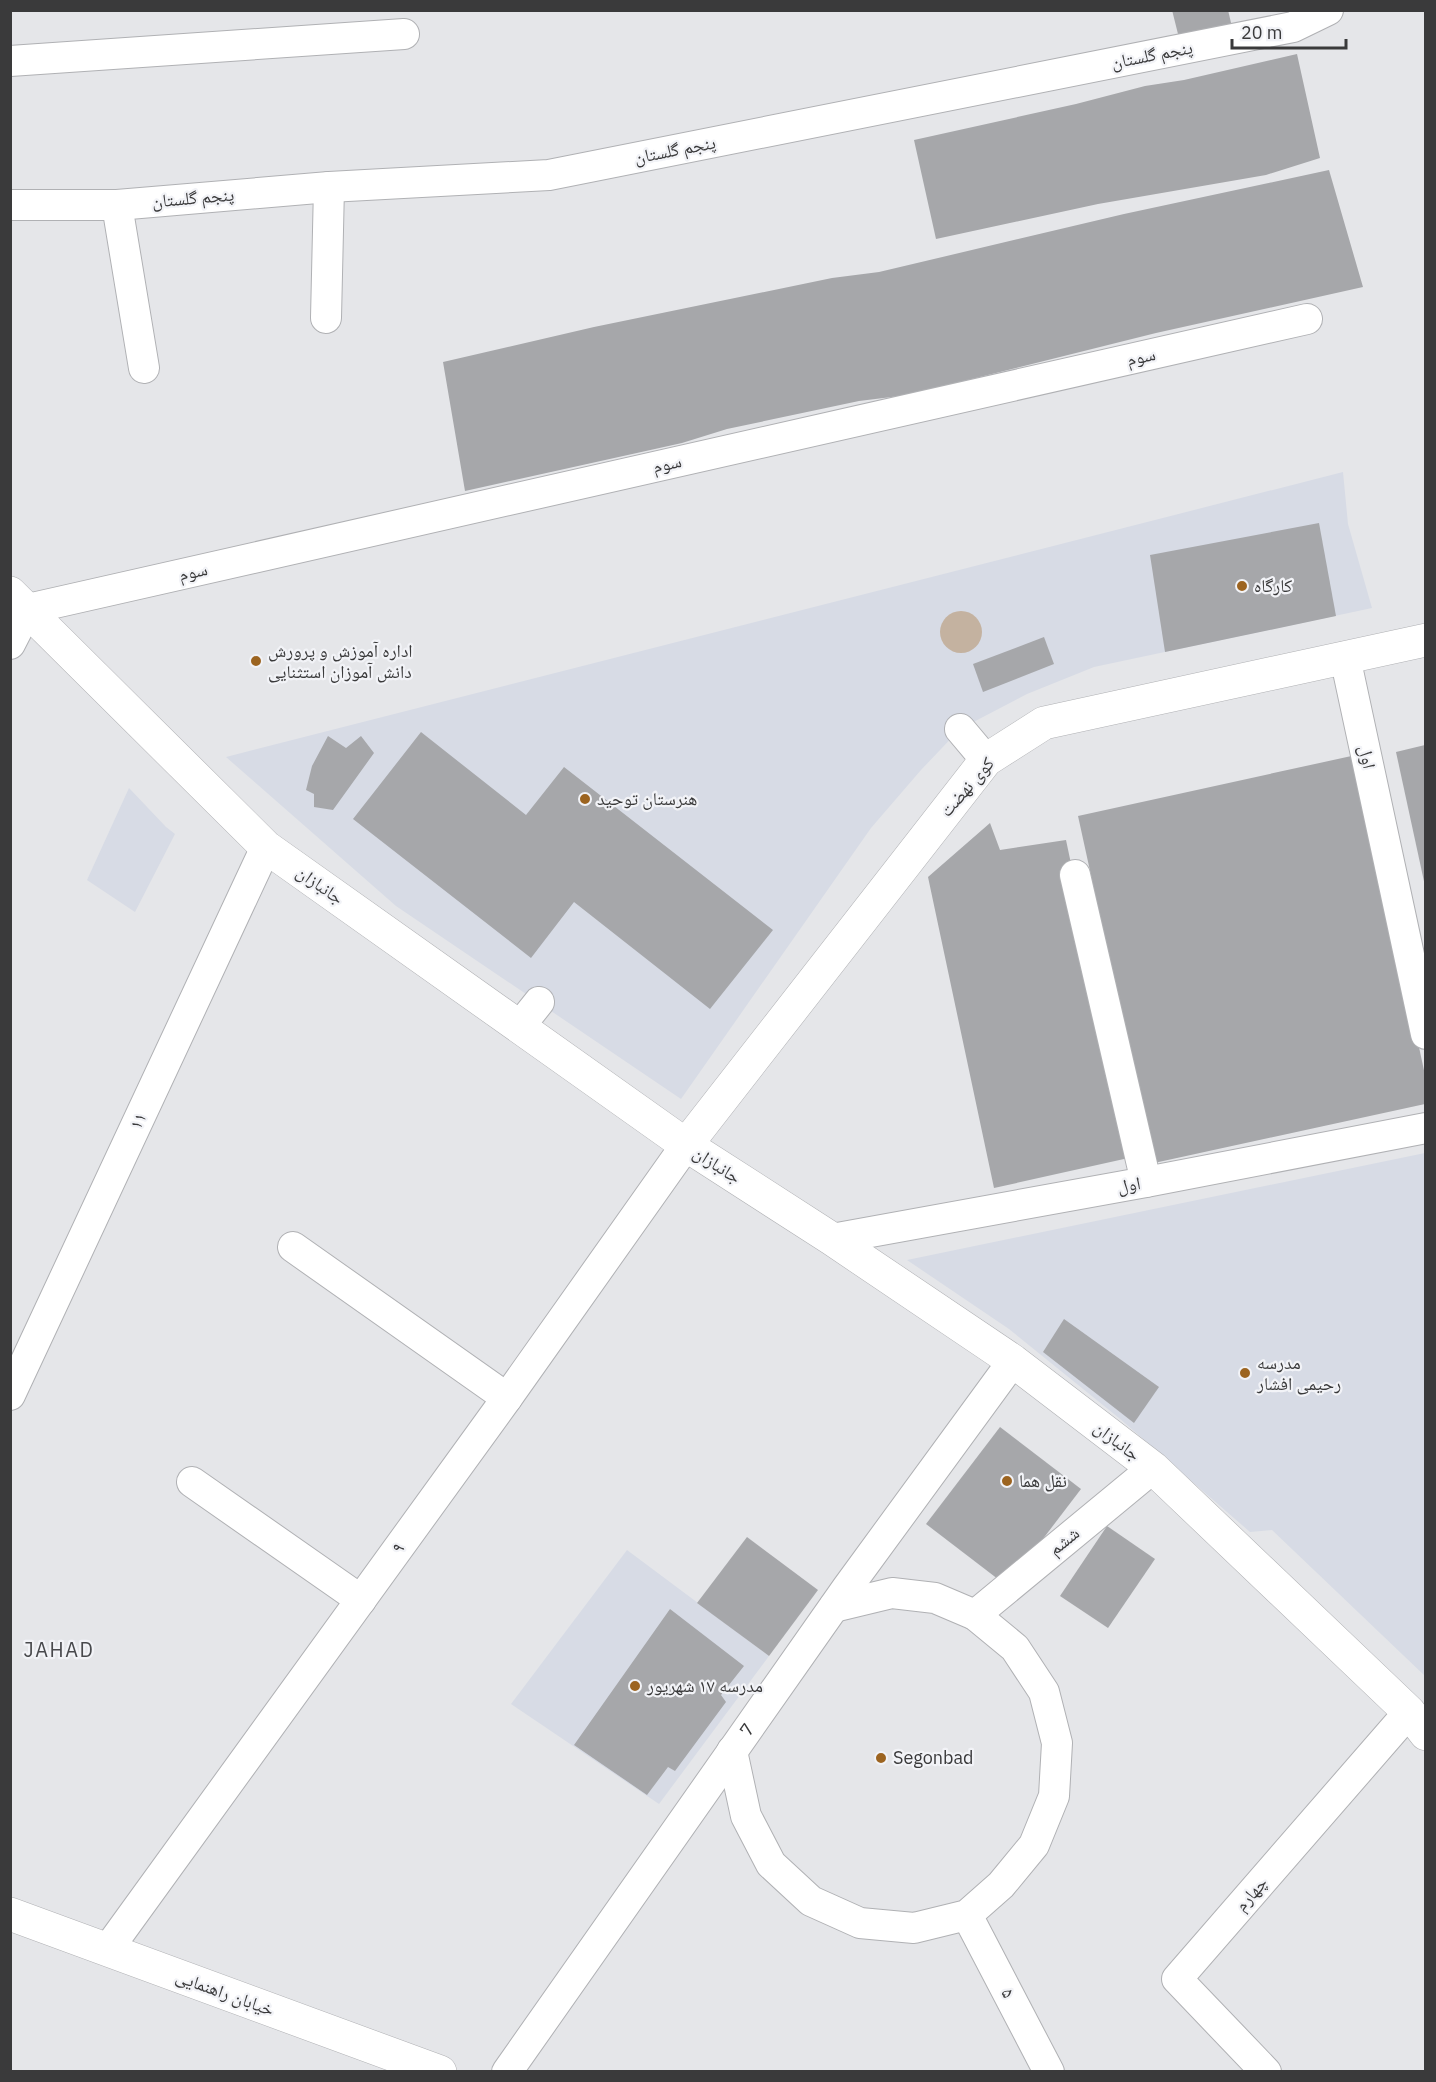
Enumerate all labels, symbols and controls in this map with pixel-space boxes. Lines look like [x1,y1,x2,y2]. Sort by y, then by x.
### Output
scale bar [1232,12,1346,50]
text: 20 m [1241,21,1283,44]
street label: پنجم گلستان [1109,35,1195,75]
street label: پنجم گلستان [632,130,718,170]
street label: پنجم گلستان [151,182,235,214]
street label: سوم [1124,342,1158,372]
street label: سوم [650,449,684,479]
street label: سوم [176,557,210,587]
place label: کارگاه [1254,574,1293,597]
marker: کارگاه [1235,579,1249,593]
place label: اداره آموزش و پرورش دانش آموزان استثنایی [268,639,413,683]
marker: اداره آموزش و پرورش دانش آموزان استثنایی [249,654,263,668]
street label: اول [1354,743,1381,771]
street label: کوی نهضت [934,752,999,821]
place label: هنرستان توحید [597,787,697,810]
marker: هنرستان توحید [578,792,592,806]
street label: جانبازان [292,860,348,909]
street label: ۱۱ [124,1109,151,1133]
street label: جانبازان [689,1141,746,1189]
street label: اول [1115,1171,1142,1198]
place label: مدرسه رحیمی افشار [1256,1351,1341,1395]
marker: مدرسه رحیمی افشار [1238,1366,1252,1380]
street label: جانبازان [1089,1416,1145,1466]
place label: نقل هما [1019,1469,1067,1492]
marker: نقل هما [1000,1474,1014,1488]
street label: ششم [1044,1521,1084,1561]
street label: ۹ [386,1538,409,1558]
district label: JAHAD [24,1636,94,1663]
place label: مدرسه ۱۷ شهریور [646,1674,763,1697]
marker: مدرسه ۱۷ شهریور [628,1679,642,1693]
street label: 7 [734,1719,759,1741]
place label: Segonbad [893,1746,974,1769]
marker: Segonbad [874,1751,888,1765]
street label: چهارم [1229,1872,1273,1916]
street label: خیابان راهنمایی [173,1964,277,2021]
street label: ۵ [996,1984,1020,2002]

